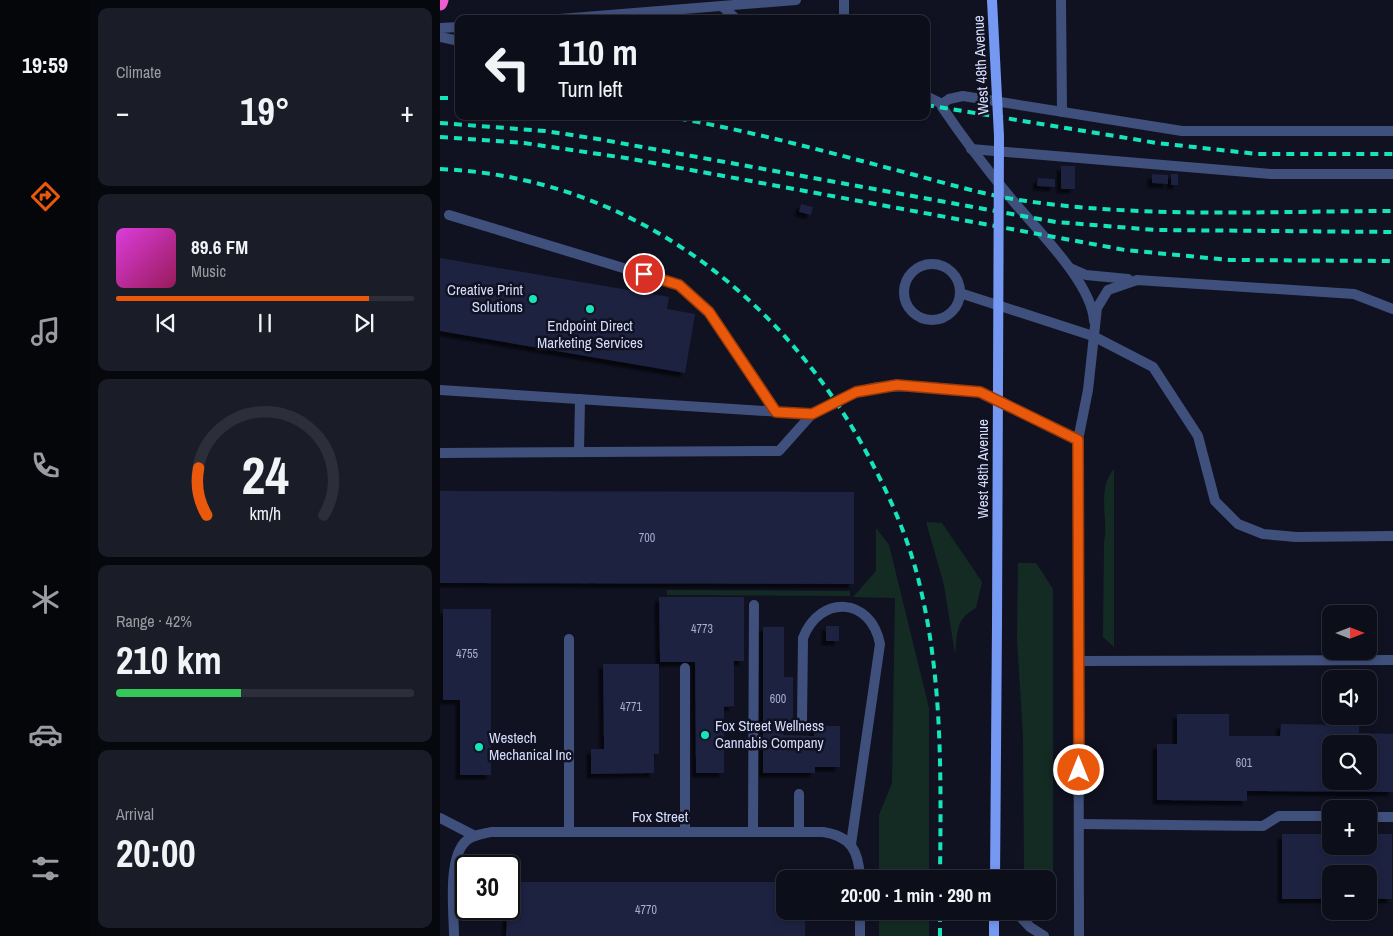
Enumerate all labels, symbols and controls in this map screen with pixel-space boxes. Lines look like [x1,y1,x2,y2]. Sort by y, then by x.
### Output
street label: West 48th Avenue [967,15,994,115]
text: 110 m [558,29,638,76]
icon: left [475,35,540,100]
text: 19:59 [22,50,68,80]
text: Climate [116,61,161,83]
text: Turn left [558,74,623,104]
text: 19° [240,86,290,137]
text: − [116,93,129,131]
text: + [401,93,414,131]
icon: directions [28,179,63,214]
text: 89.6 FM [191,234,248,260]
pin [623,253,665,295]
text: Music [191,260,226,282]
icon: arrive [630,260,658,288]
place label: Creative Print Solutions [447,279,524,317]
marker: Creative Print Solutions [527,293,539,305]
marker: Endpoint Direct Marketing Services [584,303,596,315]
icon: previous [152,309,180,337]
icon: pause [251,309,279,337]
icon: next [350,309,378,337]
icon: music [28,314,63,349]
place label: Endpoint Direct Marketing Services [537,315,643,353]
street label: West 48th Avenue [972,419,993,519]
text: 24 [241,440,289,510]
icon: phone [28,448,63,483]
text: km/h [249,502,281,526]
house number: 700 [639,530,655,546]
icon: climate [28,582,63,617]
north arrow [1322,605,1378,660]
map controls [1322,605,1377,920]
text: Range · 42% [116,610,192,632]
house number: 4773 [691,621,713,637]
text: 210 km [116,635,222,686]
house number: 4755 [456,646,478,662]
button: sound [1322,670,1377,725]
house number: 600 [770,691,786,707]
house number: 4771 [620,699,642,715]
place label: Fox Street Wellness Cannabis Company [715,715,825,753]
icon: car [28,717,63,752]
place label: Westech Mechanical Inc [489,727,572,765]
marker: Fox Street Wellness Cannabis Company [699,729,711,741]
button: search [1322,735,1377,790]
marker: Westech Mechanical Inc [473,741,485,753]
position arrow [1052,743,1104,795]
house number: 601 [1236,755,1253,771]
button: + [1322,800,1377,855]
text: Arrival [116,803,154,825]
street label: Fox Street [632,806,689,827]
text: 20:00 [116,828,196,879]
icon: filters [28,851,63,886]
speed limit sign: 30 [455,855,520,920]
button: − [1322,865,1377,920]
text: 20:00 · 1 min · 290 m [841,882,991,908]
house number: 4770 [635,902,657,918]

